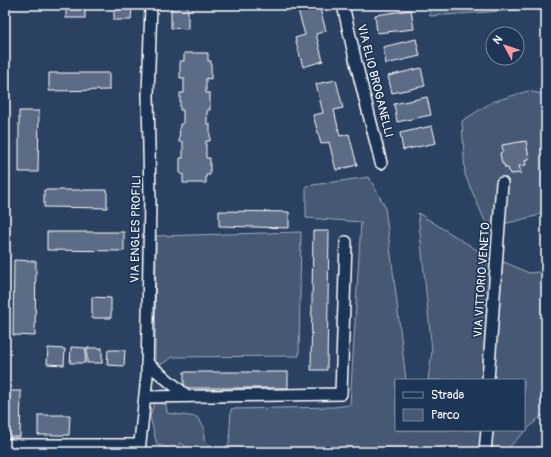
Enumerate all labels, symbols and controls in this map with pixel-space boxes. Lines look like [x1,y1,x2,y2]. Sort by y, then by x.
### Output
street label: VIA ELIO BROGANELLI [354,23,396,139]
north arrow [485,26,525,66]
text: N [490,32,505,47]
street label: VIA ENGLES PROFILI [128,175,144,283]
street label: VIA VITTORIO VENETO [470,222,494,338]
legend [395,379,525,431]
text: Strada [431,388,465,403]
text: Parco [431,408,460,423]

